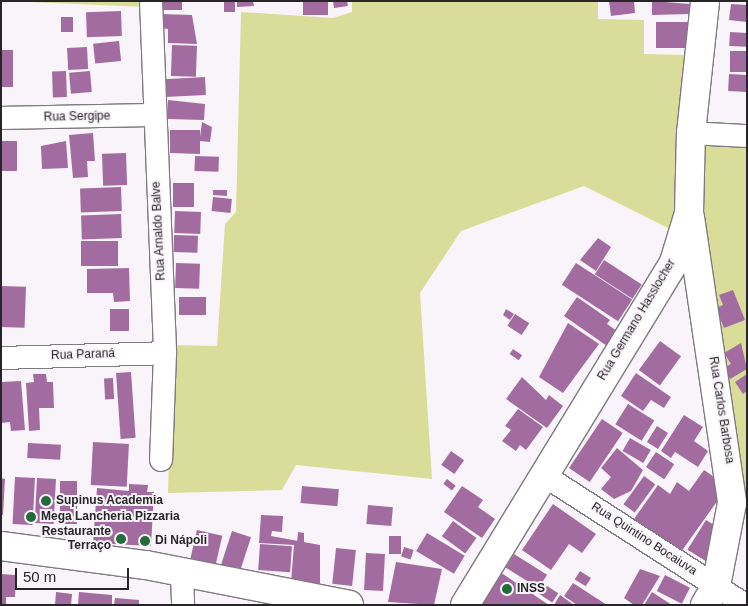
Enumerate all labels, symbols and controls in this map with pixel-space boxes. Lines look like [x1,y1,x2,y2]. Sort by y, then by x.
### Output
street label: Rua Sergipe [44,109,110,125]
street label: Rua Arnaldo Balve [149,181,169,281]
street label: Rua Germano Hasslocher [595,257,679,383]
street label: Rua Paraná [51,347,115,363]
street label: Rua Carlos Barbosa [705,356,737,464]
place label: Supinus Academia [56,494,163,508]
marker: Supinus Academia [40,495,52,507]
street label: Rua Quintino Bocaiuva [589,500,699,578]
place label: Mega Lancheria Pizzaria [41,510,180,524]
marker: Mega Lancheria Pizzaria [25,511,37,523]
place label: Restaurante Terraço [42,525,111,553]
marker: Restaurante Terraço [115,533,127,545]
place label: Di Nápoli [155,534,207,548]
marker: Di Nápoli [139,535,151,547]
scale bar [18,558,131,590]
text: 50 m [23,568,56,585]
place label: INSS [517,582,545,596]
marker: INSS [501,583,513,595]

